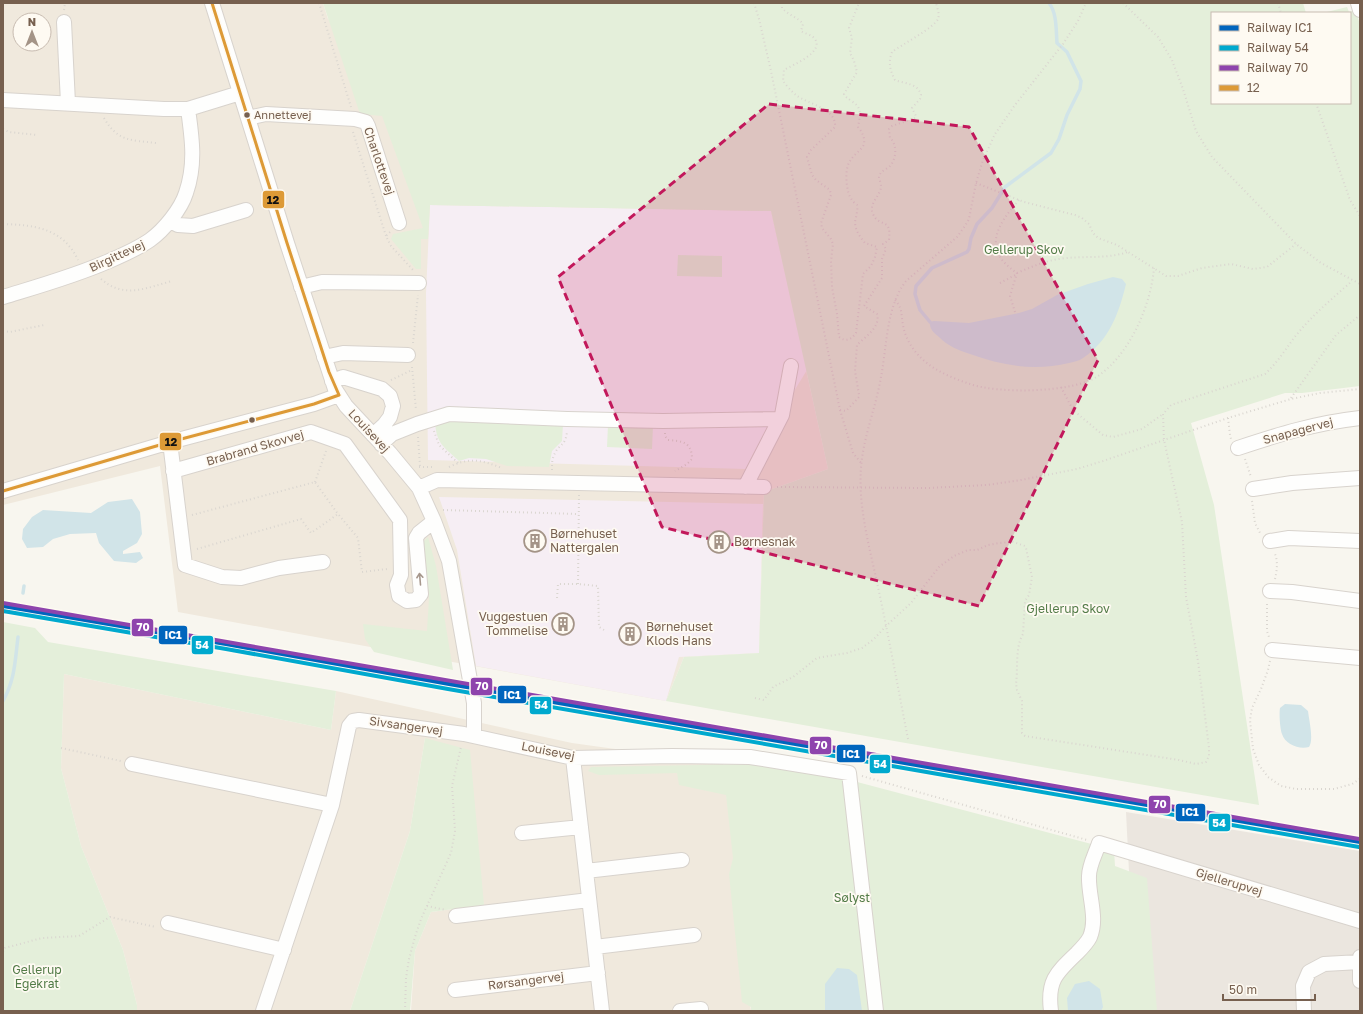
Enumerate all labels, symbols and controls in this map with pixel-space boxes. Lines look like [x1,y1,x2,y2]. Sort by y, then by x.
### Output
north arrow [12,12,52,52]
legend [1211,12,1351,104]
text: N [28,15,36,28]
text: Railway IC1 [1247,20,1312,35]
text: Railway 54 [1247,40,1309,55]
text: Railway 70 [1247,60,1308,75]
text: 12 [1247,80,1260,95]
place label: Annettevej [254,108,311,121]
marker: Annettevej [242,110,252,120]
street label: Charlottevej [361,125,398,197]
line badge: 12 [262,190,285,209]
text: 12 [267,193,279,206]
street label: Birgittevej [87,236,147,275]
park label: Gellerup Skov [984,242,1064,257]
street label: Louisevej [345,406,393,456]
street label: Snapagervej [1261,414,1335,447]
unlabelled marker [247,415,257,425]
street label: Brabrand Skovvej [204,426,305,469]
line badge: 12 [159,432,182,451]
text: 12 [165,435,177,448]
place label: Børnehuset Nattergalen [550,526,619,555]
building icon: Børnehuset Nattergalen [522,528,548,554]
building icon: Børnesnak [706,529,732,555]
place label: Børnesnak [734,534,796,549]
one-way arrow [416,573,423,586]
park label: Gjellerup Skov [1026,601,1110,616]
place label: Vuggestuen Tommelise [479,609,548,638]
building icon: Vuggestuen Tommelise [550,611,576,637]
line badge: 70 [131,618,154,637]
place label: Børnehuset Klods Hans [646,619,713,648]
text: 70 [136,620,150,633]
building icon: Børnehuset Klods Hans [617,621,643,647]
line badge: IC1 [158,625,188,645]
text: IC1 [164,628,182,641]
line badge: 54 [191,635,214,655]
text: 54 [195,638,209,651]
line badge: 70 [470,677,493,696]
text: 70 [475,679,489,692]
line badge: IC1 [497,685,527,704]
text: IC1 [503,688,521,701]
line badge: 54 [529,696,552,715]
text: 54 [534,698,548,711]
street label: Sivsangervej [368,713,444,738]
line badge: 70 [809,736,832,755]
street label: Louisevej [520,738,576,763]
text: 70 [814,738,828,751]
line badge: IC1 [836,744,866,763]
text: IC1 [842,747,860,760]
line badge: 54 [869,754,891,774]
text: 54 [873,757,887,770]
line badge: 70 [1148,795,1171,814]
text: 70 [1153,797,1167,810]
line badge: IC1 [1175,803,1206,822]
text: IC1 [1181,805,1199,818]
line badge: 54 [1208,813,1231,832]
text: 54 [1212,816,1226,829]
street label: Gjellerupvej [1194,864,1264,899]
park label: Sølyst [834,890,870,905]
park label: Gellerup Egekrat [12,962,62,991]
street label: Rørsangervej [487,968,565,993]
scale bar [1223,976,1315,1002]
text: 50 m [1229,982,1257,997]

